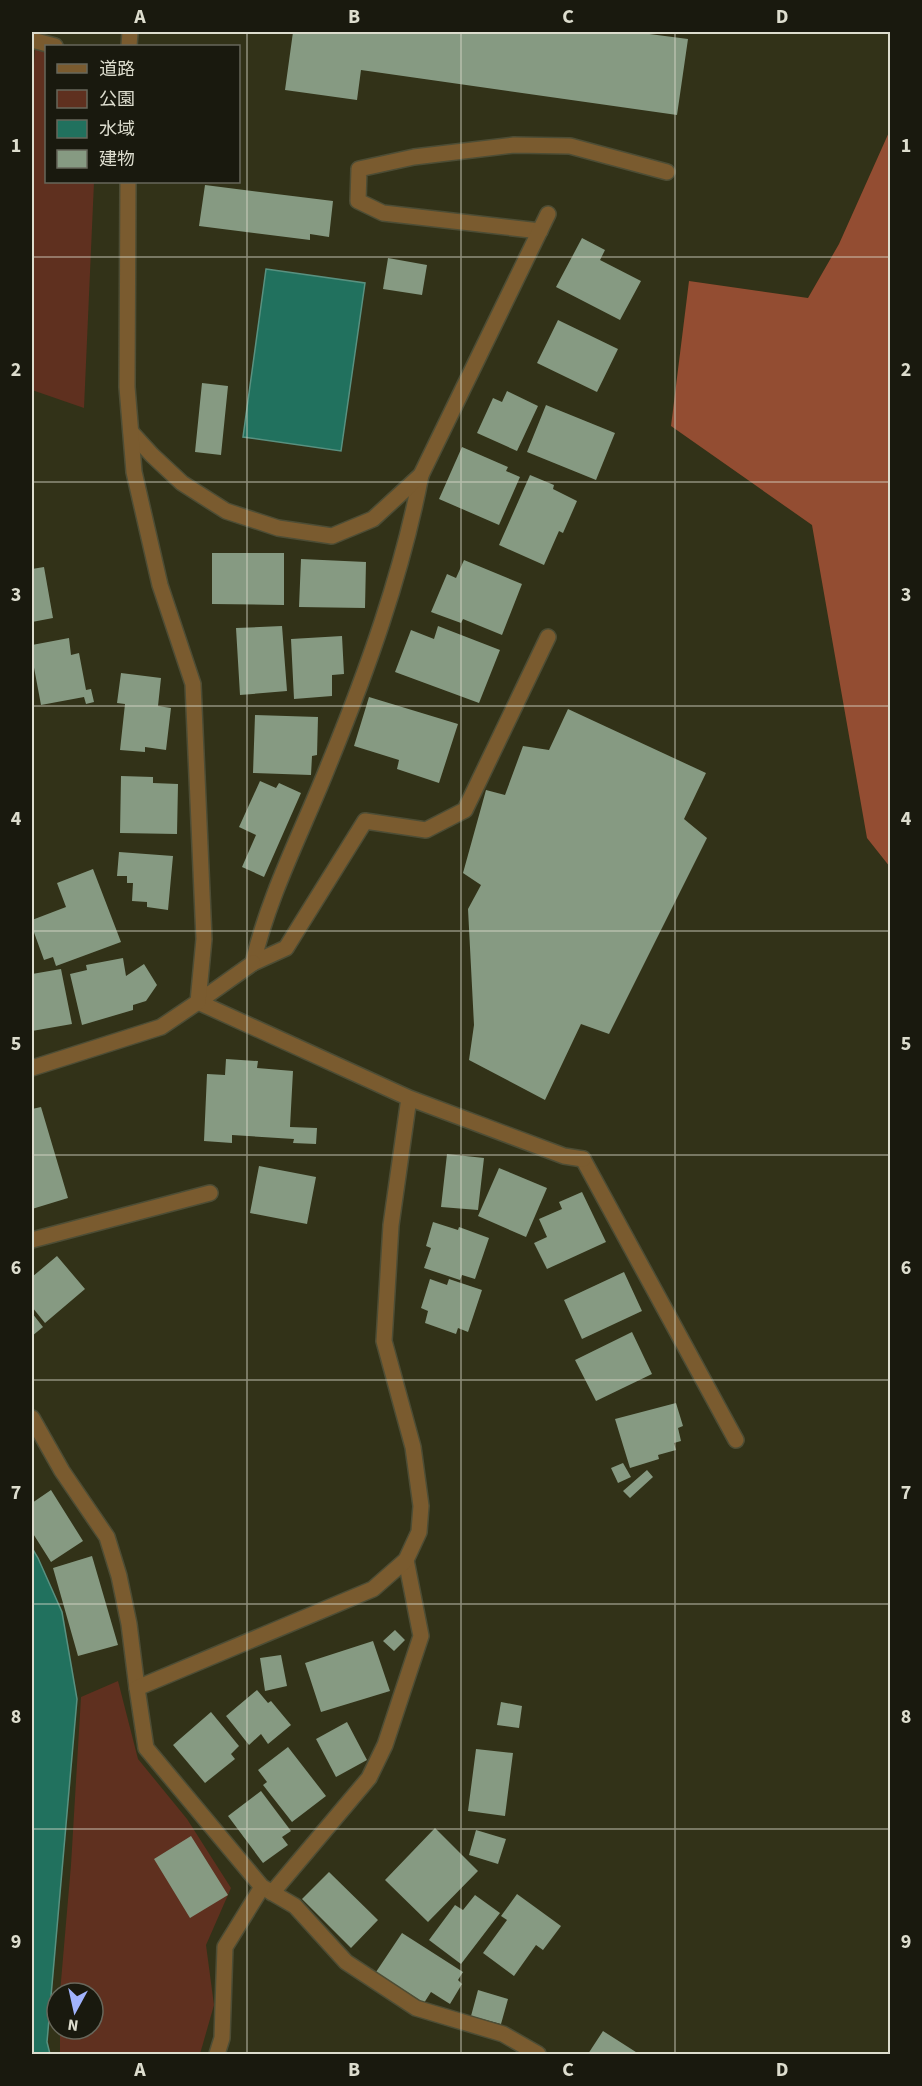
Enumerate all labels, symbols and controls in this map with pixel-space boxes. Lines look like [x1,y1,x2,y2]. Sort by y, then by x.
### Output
text: A [133,3,146,31]
text: B [348,3,360,31]
text: C [562,3,574,31]
text: D [776,3,788,31]
legend [45,45,240,183]
text: 道路 [99,57,135,82]
text: 公園 [99,87,135,112]
text: 水域 [99,117,135,142]
text: 1 [11,132,21,160]
text: 1 [901,132,911,160]
text: 建物 [99,147,135,172]
text: 2 [11,356,21,384]
text: 2 [901,356,911,384]
text: 3 [11,581,21,609]
text: 3 [901,581,911,609]
text: 4 [11,805,22,833]
text: 4 [901,805,912,833]
text: 5 [11,1030,21,1058]
text: 5 [901,1030,911,1058]
text: 6 [11,1254,21,1282]
text: 6 [901,1254,911,1282]
text: 7 [11,1479,21,1507]
text: 7 [901,1479,911,1507]
text: 8 [11,1703,21,1731]
text: 8 [901,1703,911,1731]
text: 9 [11,1928,21,1956]
text: 9 [901,1928,911,1956]
north arrow [45,1981,105,2041]
text: N [66,2013,80,2036]
text: A [133,2056,146,2084]
text: B [348,2056,360,2084]
text: C [562,2056,574,2084]
text: D [776,2056,788,2084]

